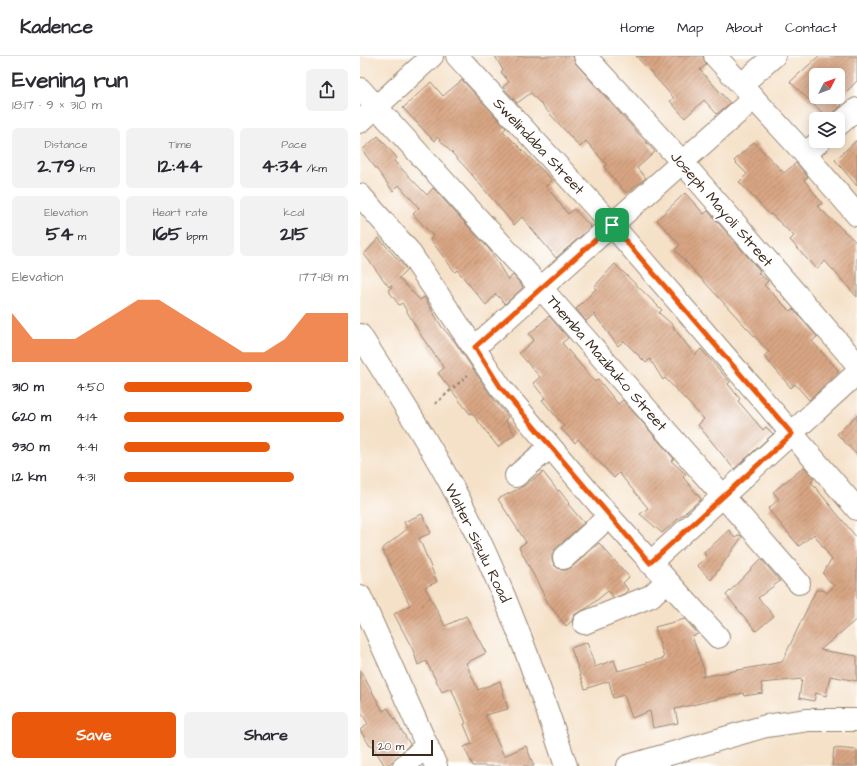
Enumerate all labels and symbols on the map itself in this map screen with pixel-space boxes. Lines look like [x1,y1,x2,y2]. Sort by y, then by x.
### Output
north arrow [809,68,845,104]
street label: Swelindaba Street [488,93,589,199]
street label: Joseph Mayoli Street [665,147,778,273]
pin [595,208,629,242]
street label: Themba Mazibuko Street [542,291,672,436]
street label: Walter Sisulu Road [440,480,516,607]
scale bar [372,738,433,757]

